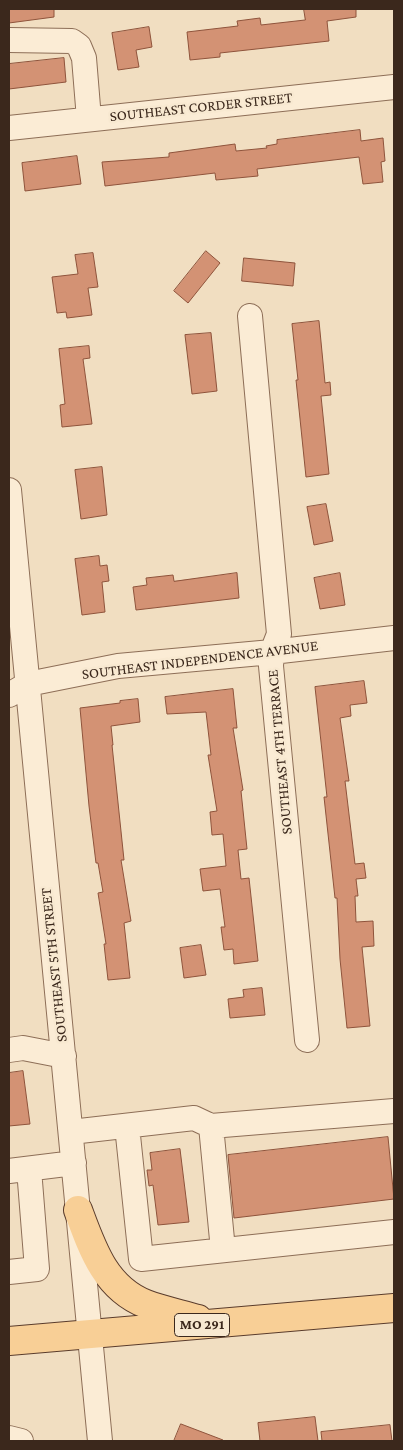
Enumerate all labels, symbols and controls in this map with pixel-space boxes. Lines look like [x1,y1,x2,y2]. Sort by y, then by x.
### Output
street label: SOUTHEAST CORDER STREET [109,88,293,126]
street label: SOUTHEAST INDEPENDENCE AVENUE [81,637,319,683]
street label: SOUTHEAST 4TH TERRACE [264,669,296,835]
street label: SOUTHEAST 5TH STREET [37,887,71,1043]
road number: MO 291 [174,1314,230,1336]

